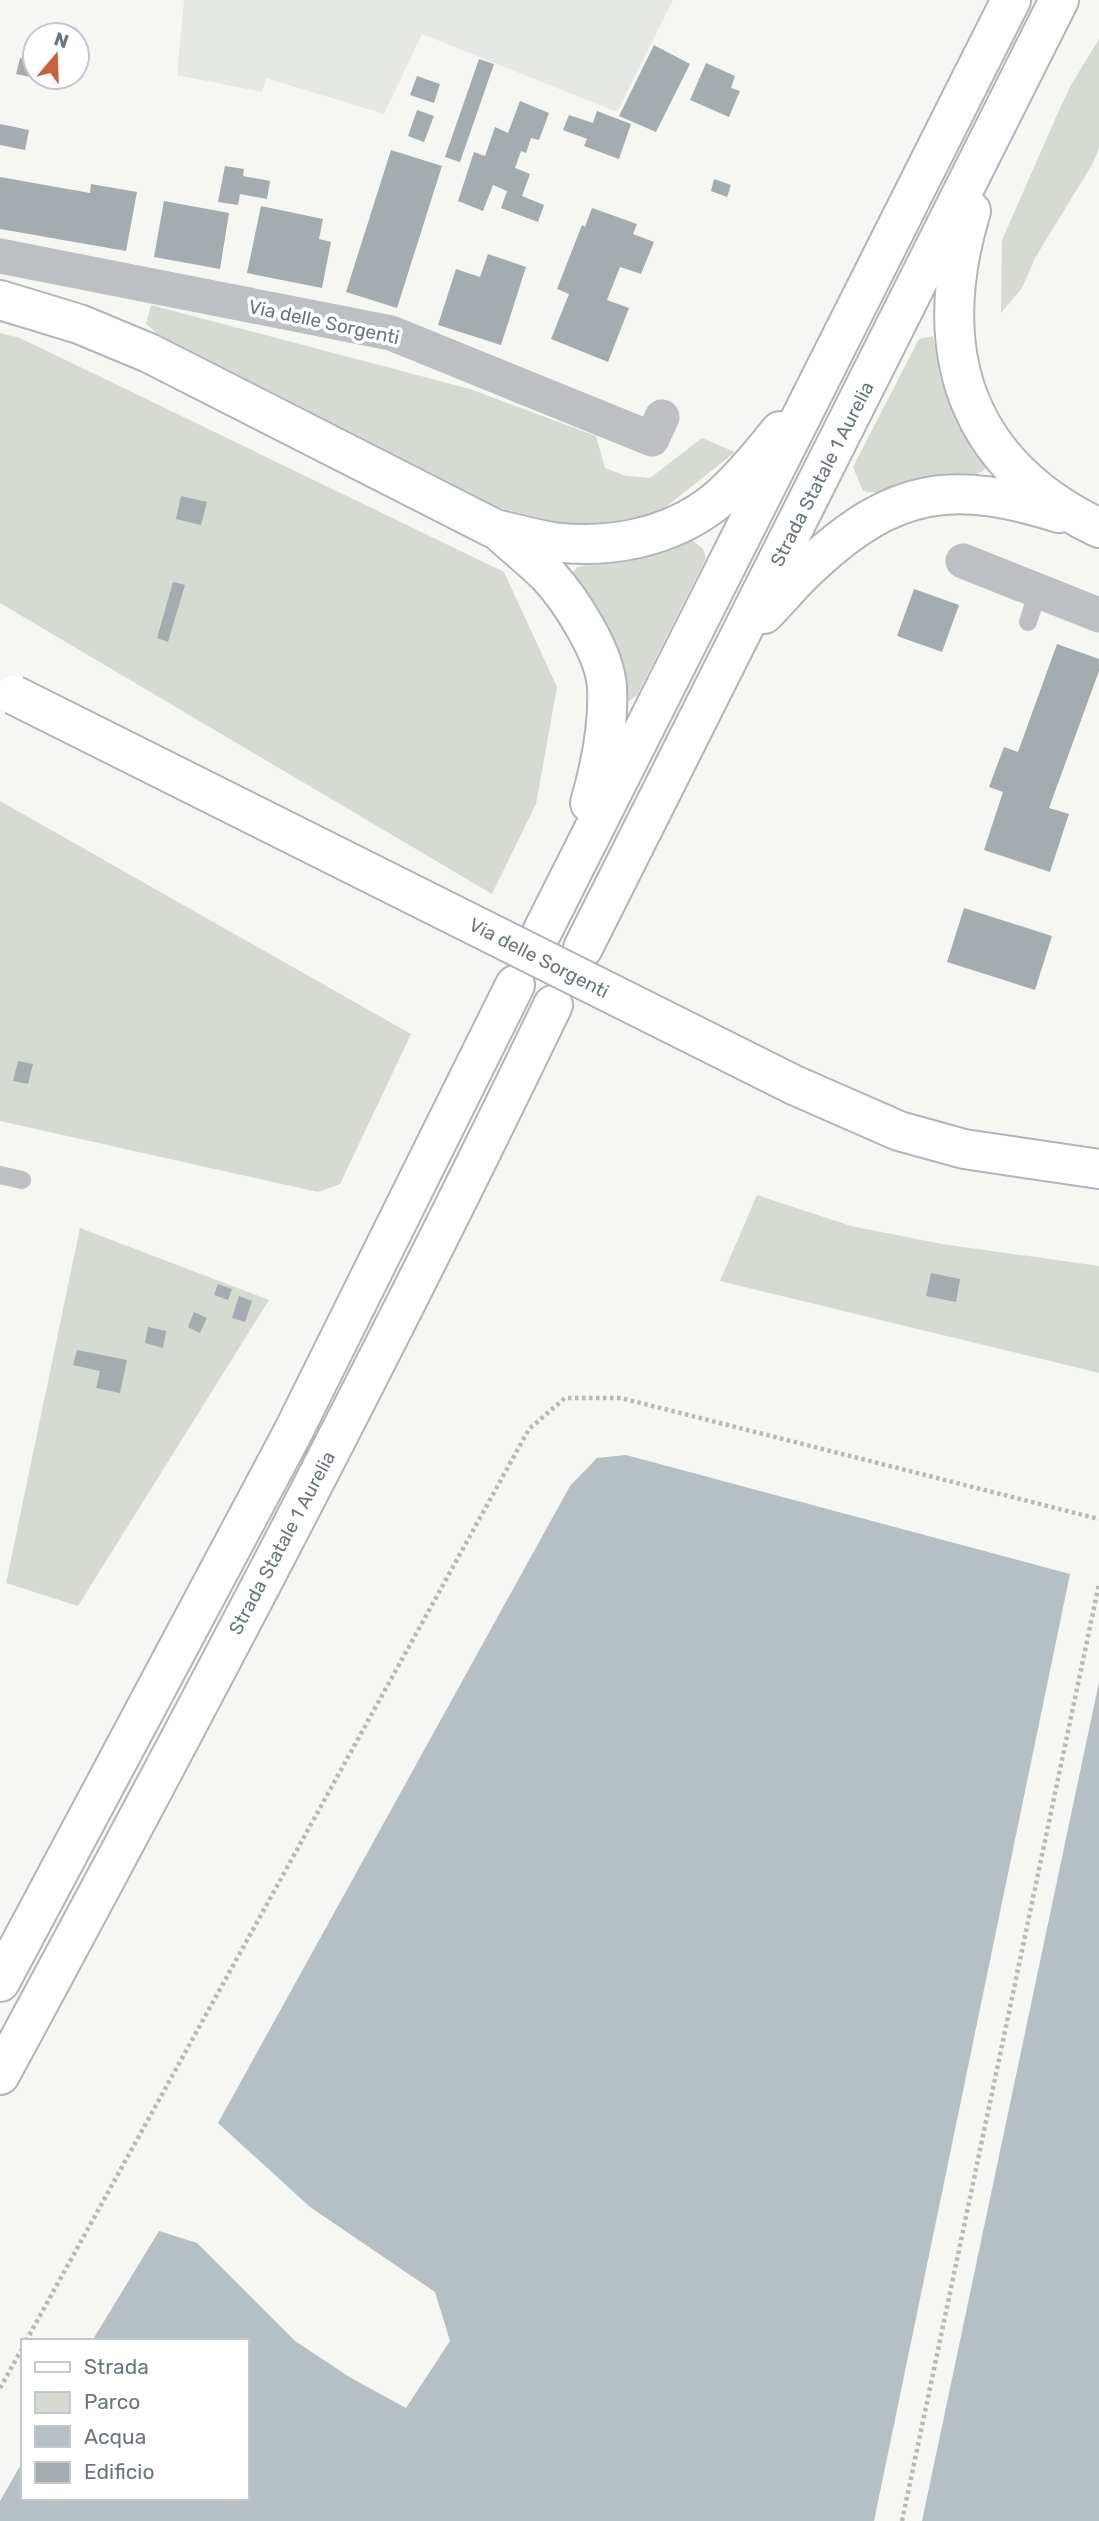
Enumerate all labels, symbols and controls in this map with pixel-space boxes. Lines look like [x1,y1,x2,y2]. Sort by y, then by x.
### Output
north arrow [21,21,91,91]
text: N [51,27,72,53]
street label: Via delle Sorgenti [246,295,402,349]
street label: Strada Statale 1 Aurelia [765,378,879,570]
street label: Via delle Sorgenti [465,913,613,1003]
street label: Strada Statale 1 Aurelia [224,1447,340,1639]
legend [21,2339,248,2500]
text: Strada [84,2354,149,2379]
text: Parco [84,2389,140,2414]
text: Acqua [84,2424,146,2449]
text: Edificio [84,2459,154,2484]

